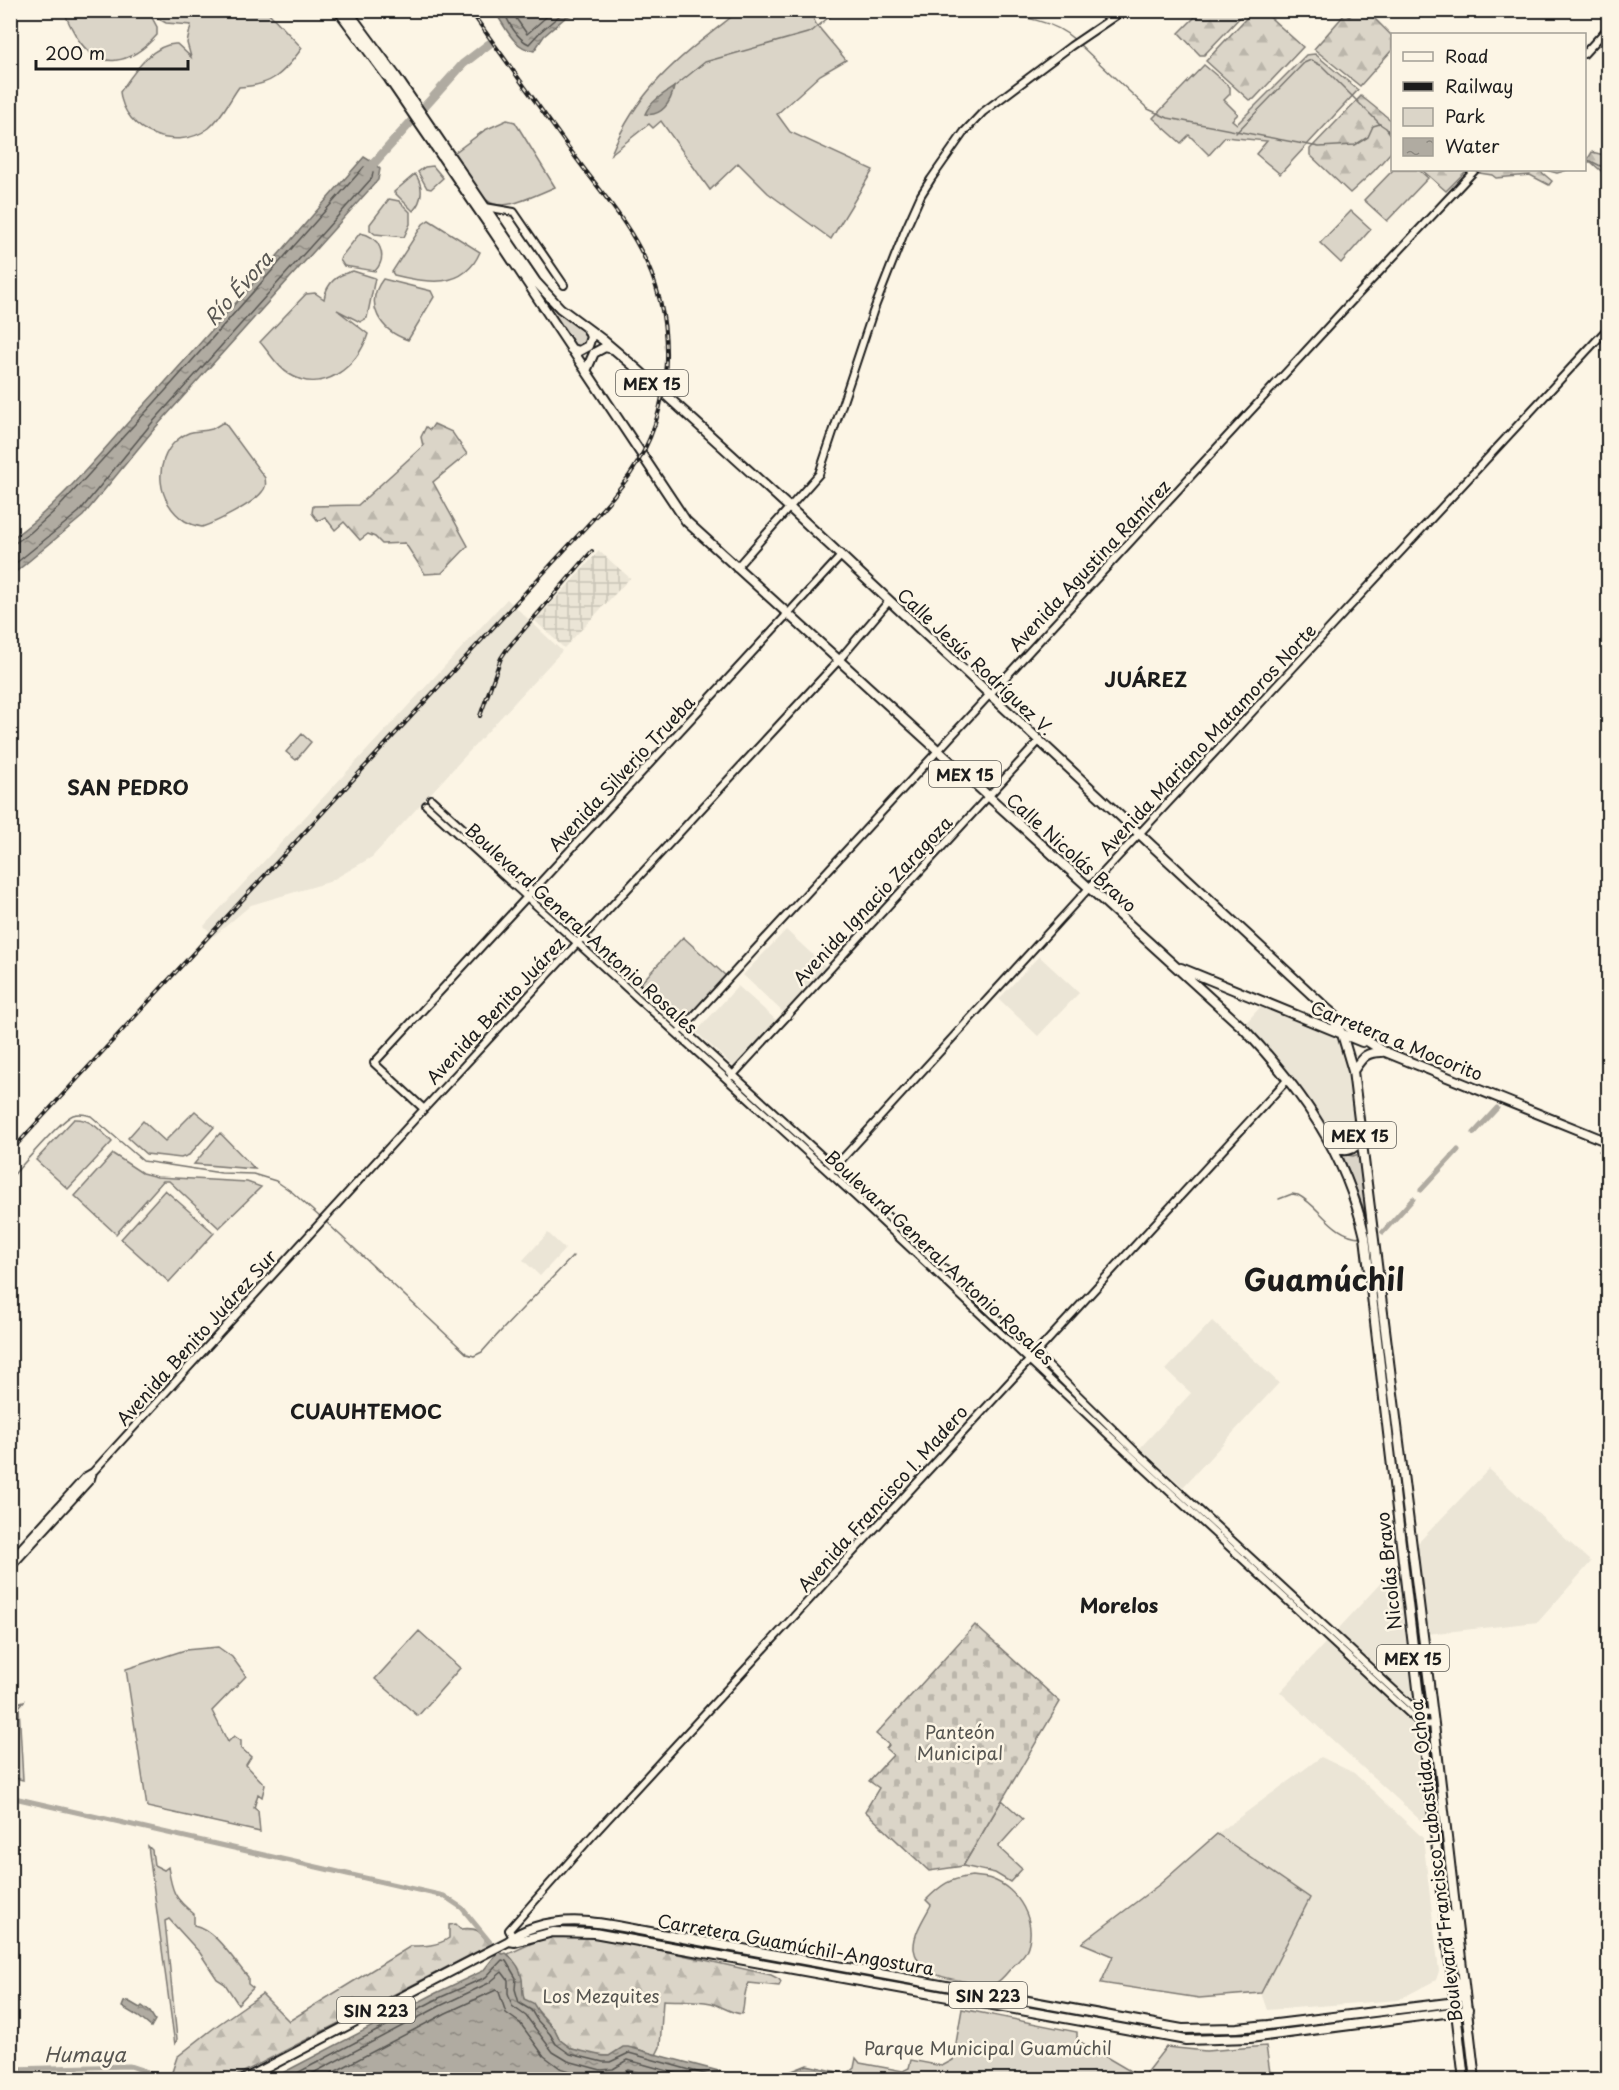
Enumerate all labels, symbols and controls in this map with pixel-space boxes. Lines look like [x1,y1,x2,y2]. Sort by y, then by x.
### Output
scale bar [36,33,188,71]
legend [1391,33,1586,171]
text: 200 m [45,39,105,66]
text: Road [1445,42,1489,69]
text: Railway [1445,72,1513,99]
text: Park [1445,102,1485,129]
text: Water [1445,132,1500,159]
water label: Río Évora [197,244,280,332]
road number: MEX 15 [616,370,688,396]
street label: Avenida Agustina Ramírez [1002,473,1176,657]
street label: Calle Jesús Rodríguez V. [892,581,1060,741]
street label: Avenida Mariano Matamoros Norte [1092,617,1322,861]
district label: JUÁREZ [1105,664,1187,694]
street label: Avenida Silverio Trueba [541,689,701,857]
road number: MEX 15 [929,761,1001,787]
district label: SAN PEDRO [67,772,189,802]
street label: Calle Nicolás Bravo [1001,786,1143,918]
street label: Avenida Ignacio Zaragoza [786,809,958,991]
street label: Boulevard General Antonio Rosales [460,816,704,1040]
street label: Avenida Benito Juárez [419,930,571,1090]
street label: Carretera a Mocorito [1307,993,1487,1087]
road number: MEX 15 [1324,1122,1396,1148]
street label: Boulevard General Antonio Rosales [820,1143,1060,1371]
street label: Avenida Benito Juárez Sur [109,1242,283,1431]
district label: Guamúchil [1243,1256,1405,1301]
district label: CUAUHTEMOC [290,1396,442,1426]
street label: Avenida Francisco I. Madero [791,1399,973,1597]
street label: Nicolás Bravo [1368,1511,1408,1631]
district label: Morelos [1080,1590,1159,1620]
road number: MEX 15 [1377,1645,1449,1671]
street label: Boulevard Francisco Labastida Ochoa [1402,1698,1468,2024]
park label: Panteón Municipal [917,1718,1003,1766]
street label: Carretera Guamúchil-Angostura [655,1906,937,1982]
park label: Los Mezquites [542,1982,660,2009]
road number: SIN 223 [949,1982,1027,2008]
road number: SIN 223 [337,1997,415,2023]
park label: Parque Municipal Guamúchil [864,2034,1112,2061]
water label: Humaya [44,2039,127,2069]

